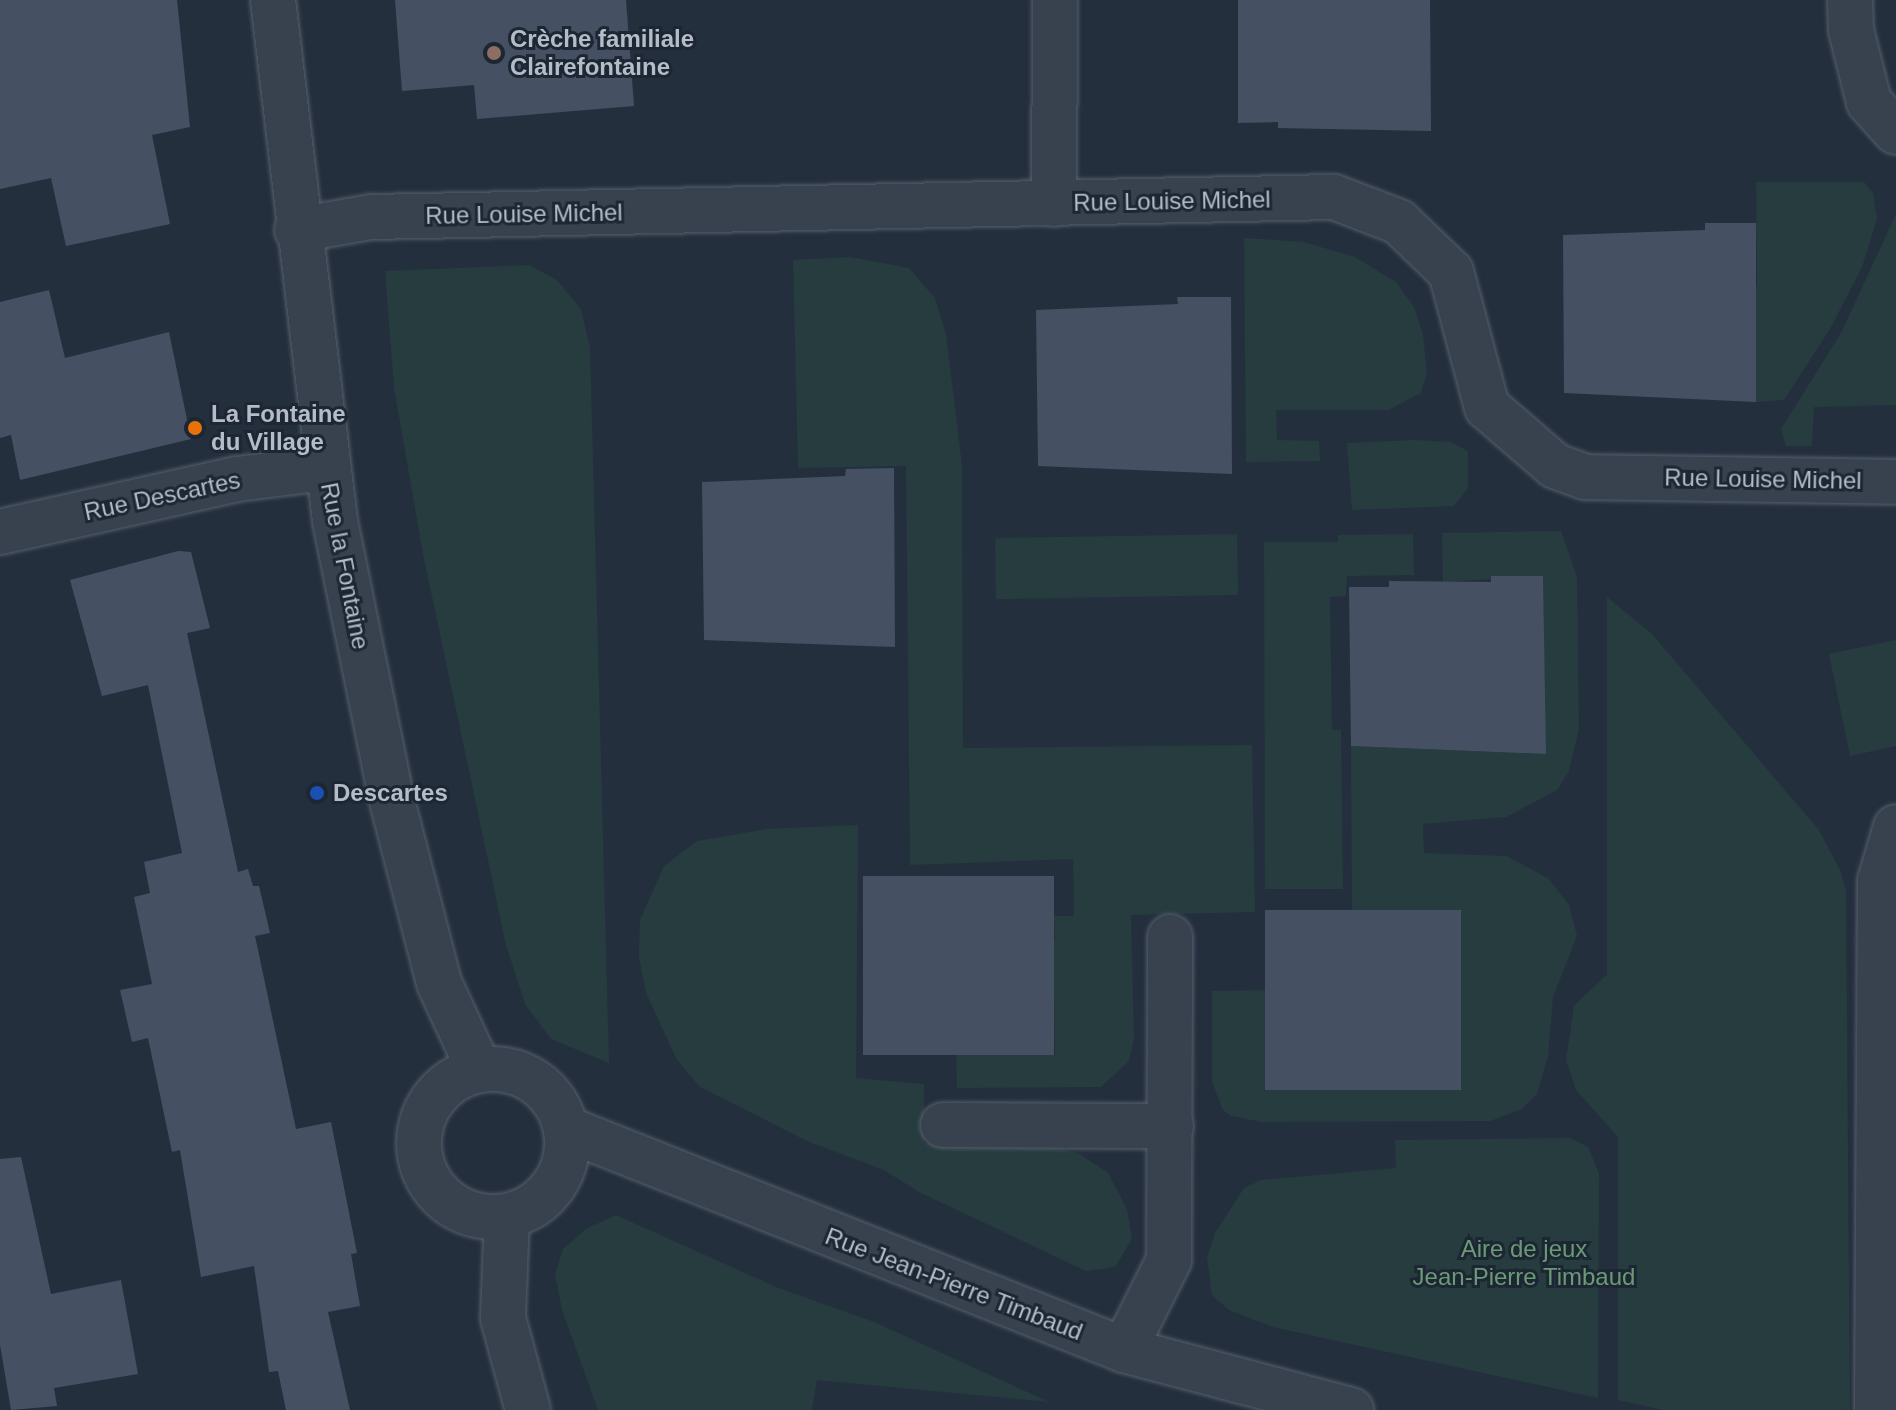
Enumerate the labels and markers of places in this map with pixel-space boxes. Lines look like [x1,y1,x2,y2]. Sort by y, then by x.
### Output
place label: Crèche familiale Clairefontaine [510,25,694,81]
marker: Crèche familiale Clairefontaine [485,44,503,62]
place label: La Fontaine du Village [211,400,346,456]
marker: La Fontaine du Village [186,419,204,437]
place label: Descartes [333,779,448,807]
marker: Descartes [308,784,326,802]

